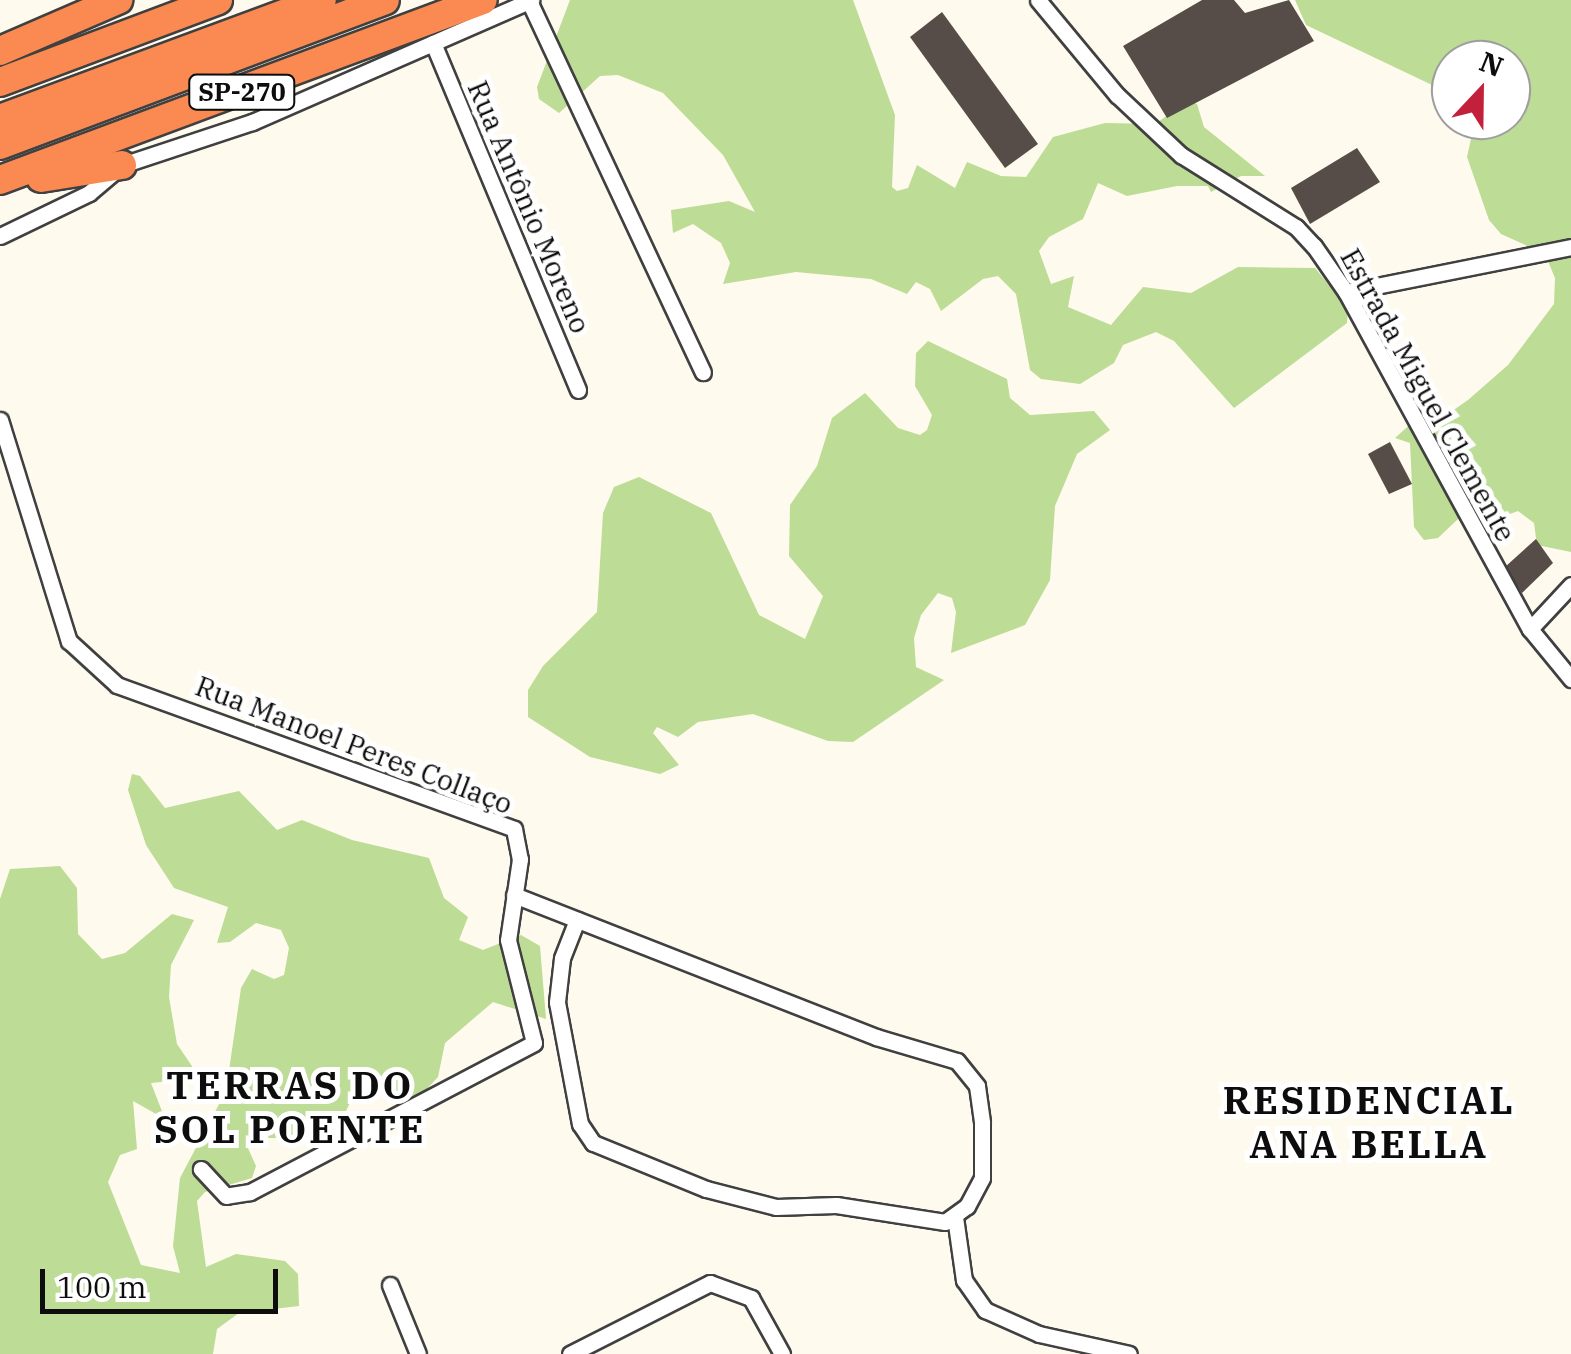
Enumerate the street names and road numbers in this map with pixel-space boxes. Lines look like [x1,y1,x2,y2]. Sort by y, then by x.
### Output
road number: SP-270 [187,72,297,112]
street label: Rua Antônio Moreno [461,76,597,338]
street label: Estrada Miguel Clemente [1333,243,1523,547]
street label: Rua Manoel Peres Collaço [191,669,517,821]

